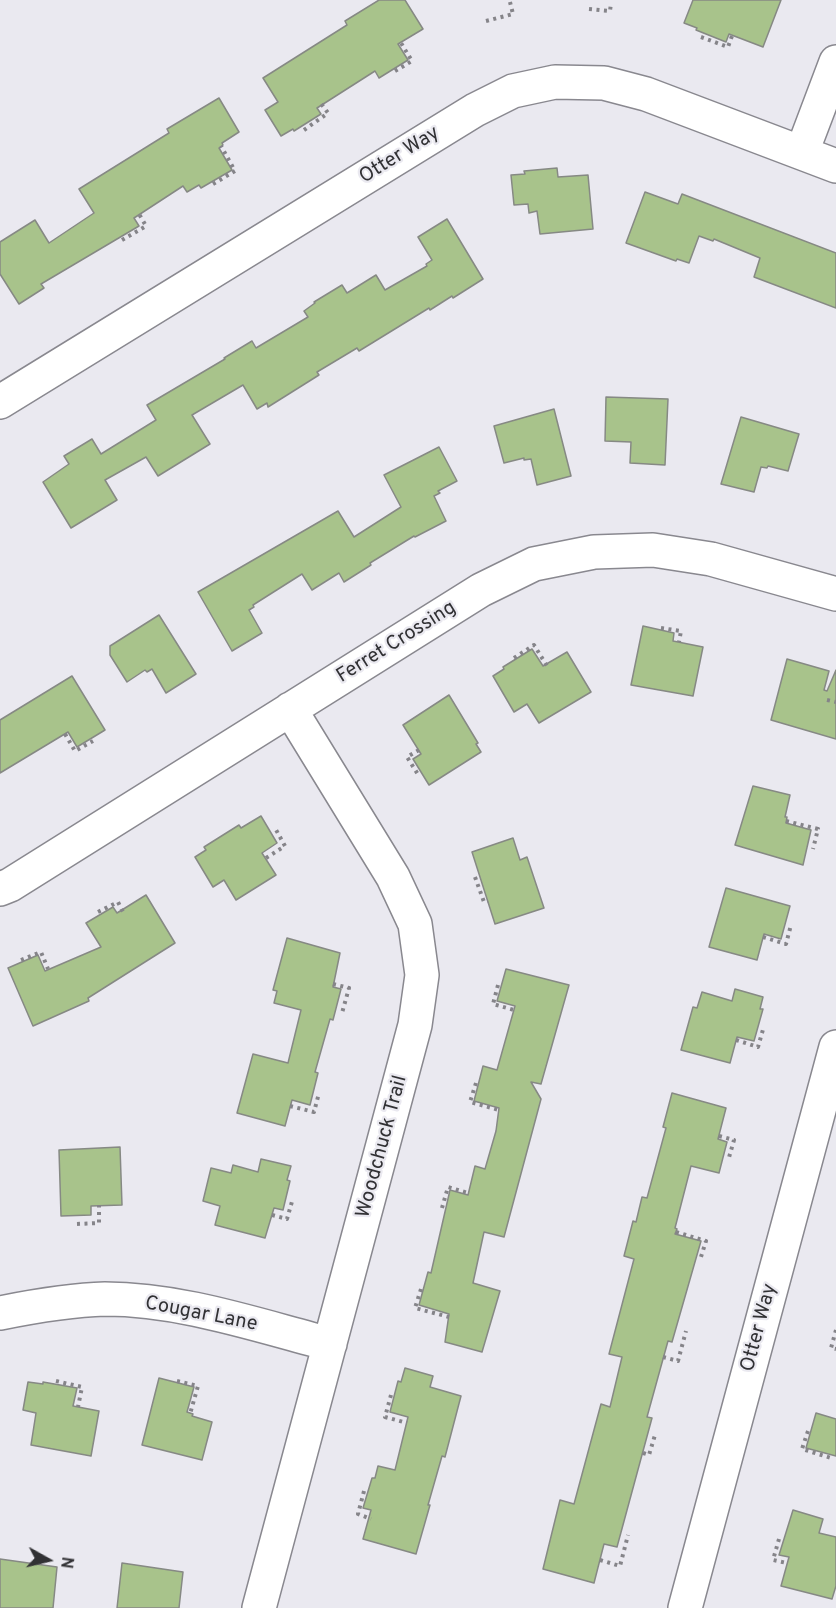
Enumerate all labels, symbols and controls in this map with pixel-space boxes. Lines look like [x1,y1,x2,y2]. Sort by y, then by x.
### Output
street label: Otter Way [355,122,445,190]
street label: Ferret Crossing [333,597,461,689]
street label: Woodchuck Trail [352,1073,414,1221]
street label: Otter Way [737,1281,783,1375]
street label: Cougar Lane [143,1292,259,1338]
north arrow [18,1530,78,1590]
text: N [55,1555,77,1570]

